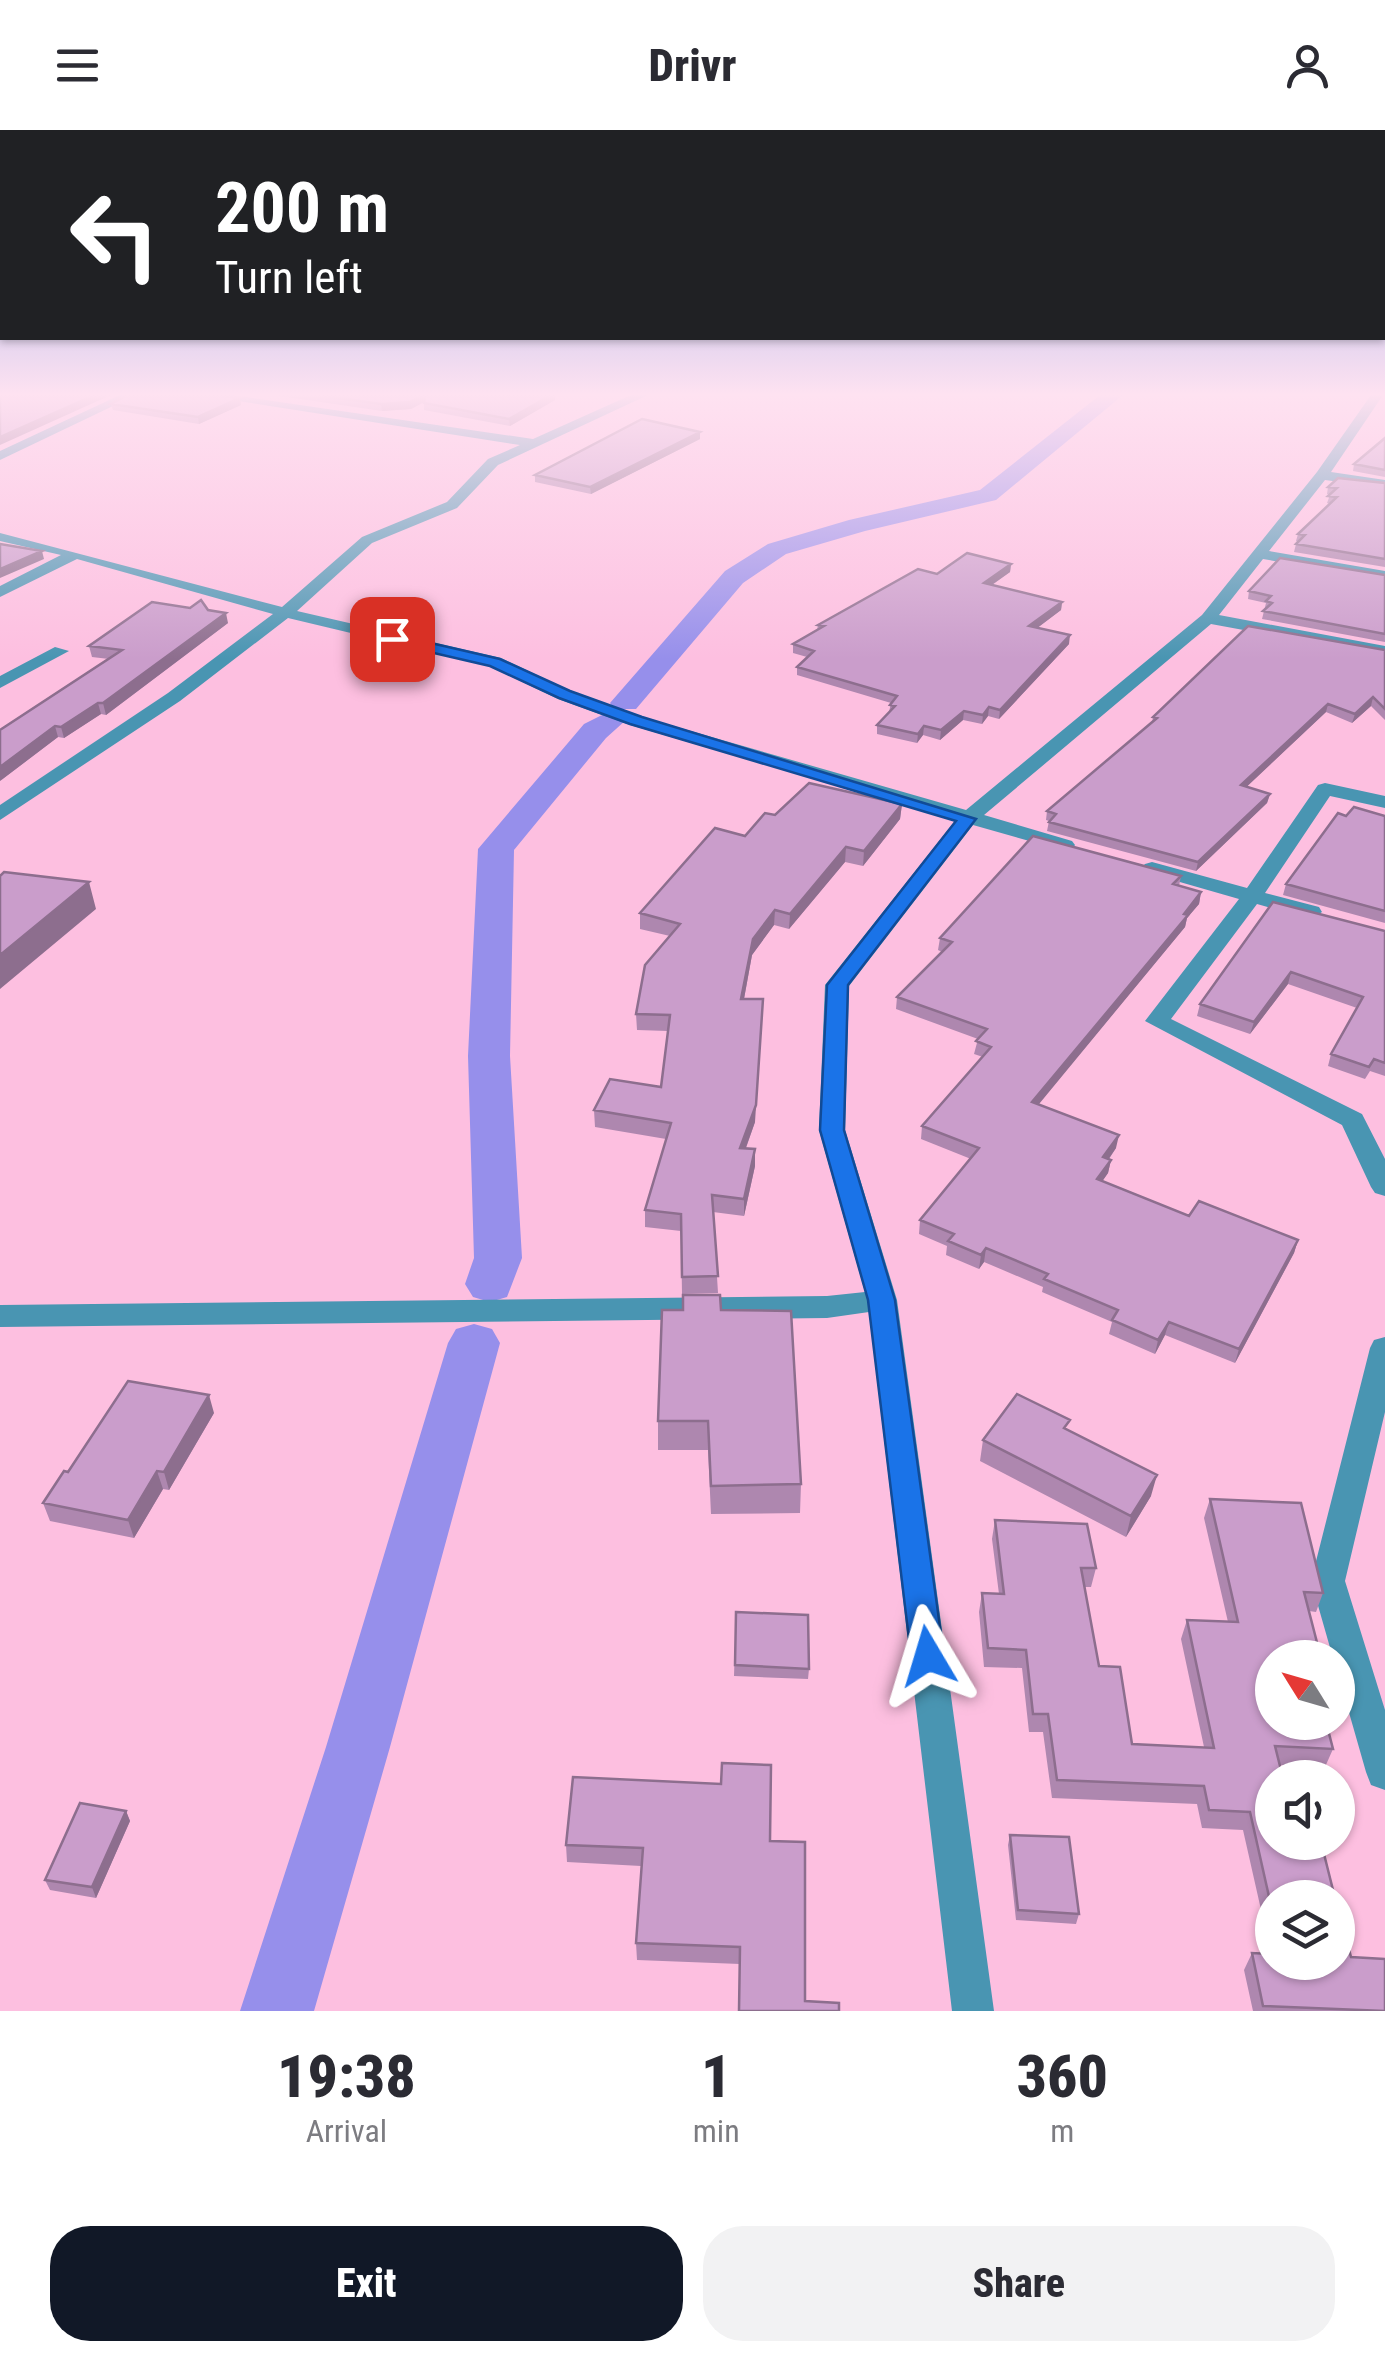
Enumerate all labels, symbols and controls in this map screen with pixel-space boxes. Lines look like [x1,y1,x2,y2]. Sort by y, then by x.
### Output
icon: menu [50,38,105,93]
icon: person [1280,38,1335,93]
text: Drivr [649,39,736,92]
text: 200 m [215,167,389,249]
icon: left [50,170,180,300]
text: Turn left [215,251,363,304]
pin [350,597,435,682]
icon: arrive [365,612,420,667]
position arrow [876,1604,980,1708]
north arrow [1255,1640,1355,1740]
map controls [1255,1640,1355,1980]
button: sound [1255,1760,1355,1860]
button: layers [1255,1880,1355,1980]
text: 19:38 [277,2041,416,2112]
text: 1 [701,2041,731,2112]
text: 360 [1017,2041,1108,2112]
text: Arrival [306,2112,387,2150]
text: min [693,2112,740,2150]
text: m [1050,2112,1074,2150]
button: Exit [50,2226,683,2341]
button: Share [703,2226,1335,2341]

